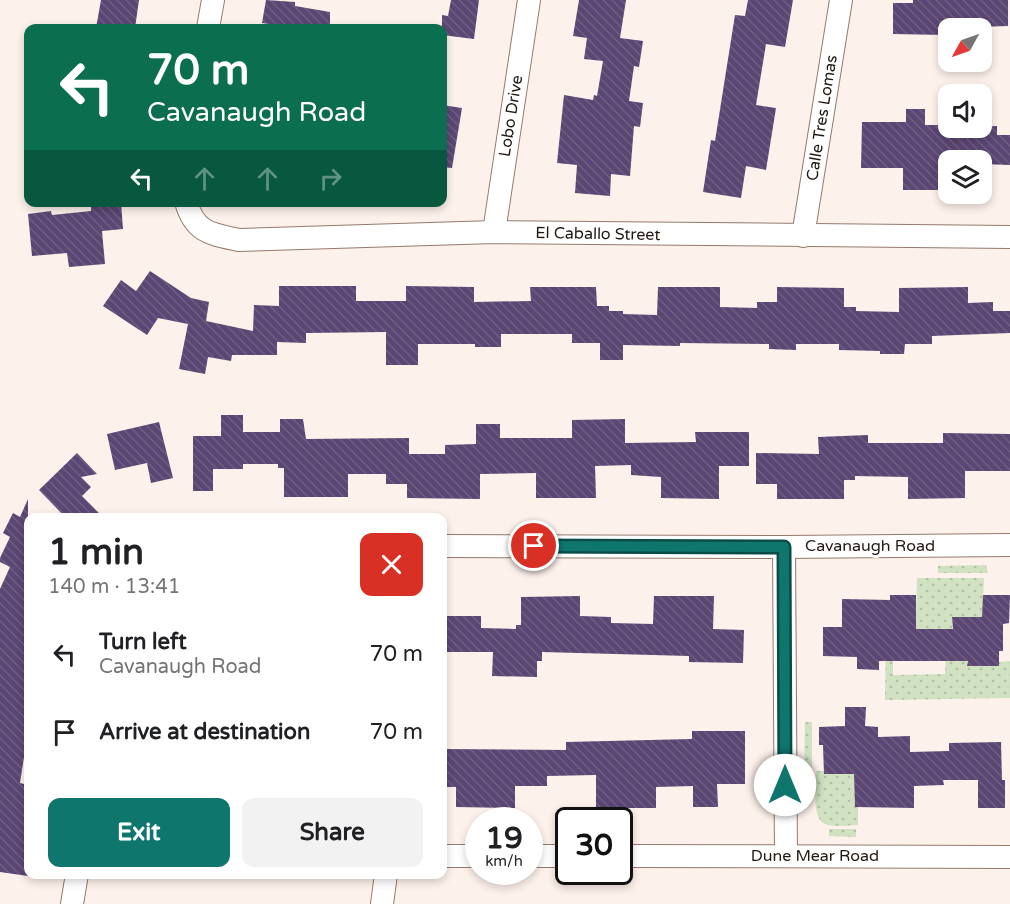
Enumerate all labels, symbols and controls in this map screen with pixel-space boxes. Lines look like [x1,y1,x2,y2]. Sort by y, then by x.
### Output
north arrow [938,18,992,72]
map controls [938,18,992,204]
text: 70 m [147,45,249,96]
icon: left [48,48,126,126]
street label: Calle Tres Lomas [802,54,842,182]
street label: Lobo Drive [495,74,527,158]
button: sound [938,84,992,138]
text: Cavanaugh Road [147,96,366,129]
button: layers [938,150,992,204]
icon: left [125,162,158,195]
icon: ahead [188,162,221,195]
icon: ahead [251,162,284,195]
icon: right [314,162,347,195]
street label: El Caballo Street [535,223,661,245]
pin [508,520,559,571]
icon: arrive [517,529,550,562]
text: 1 min [48,531,144,574]
button: close [360,533,423,596]
street label: Cavanaugh Road [805,536,935,556]
text: 140 m · 13:41 [48,575,180,599]
text: Turn left [99,629,187,655]
icon: left [48,638,81,671]
text: 70 m [369,641,423,667]
text: Cavanaugh Road [99,655,261,679]
icon: arrive [48,716,81,749]
text: Arrive at destination [99,719,310,745]
text: 70 m [369,719,423,745]
position arrow [753,753,817,817]
button: Exit [48,798,230,867]
button: Share [242,798,423,867]
speed limit sign: 30 [555,807,633,885]
text: 19 [485,820,523,857]
street label: Dune Mear Road [751,846,879,866]
text: km/h [485,852,523,870]

